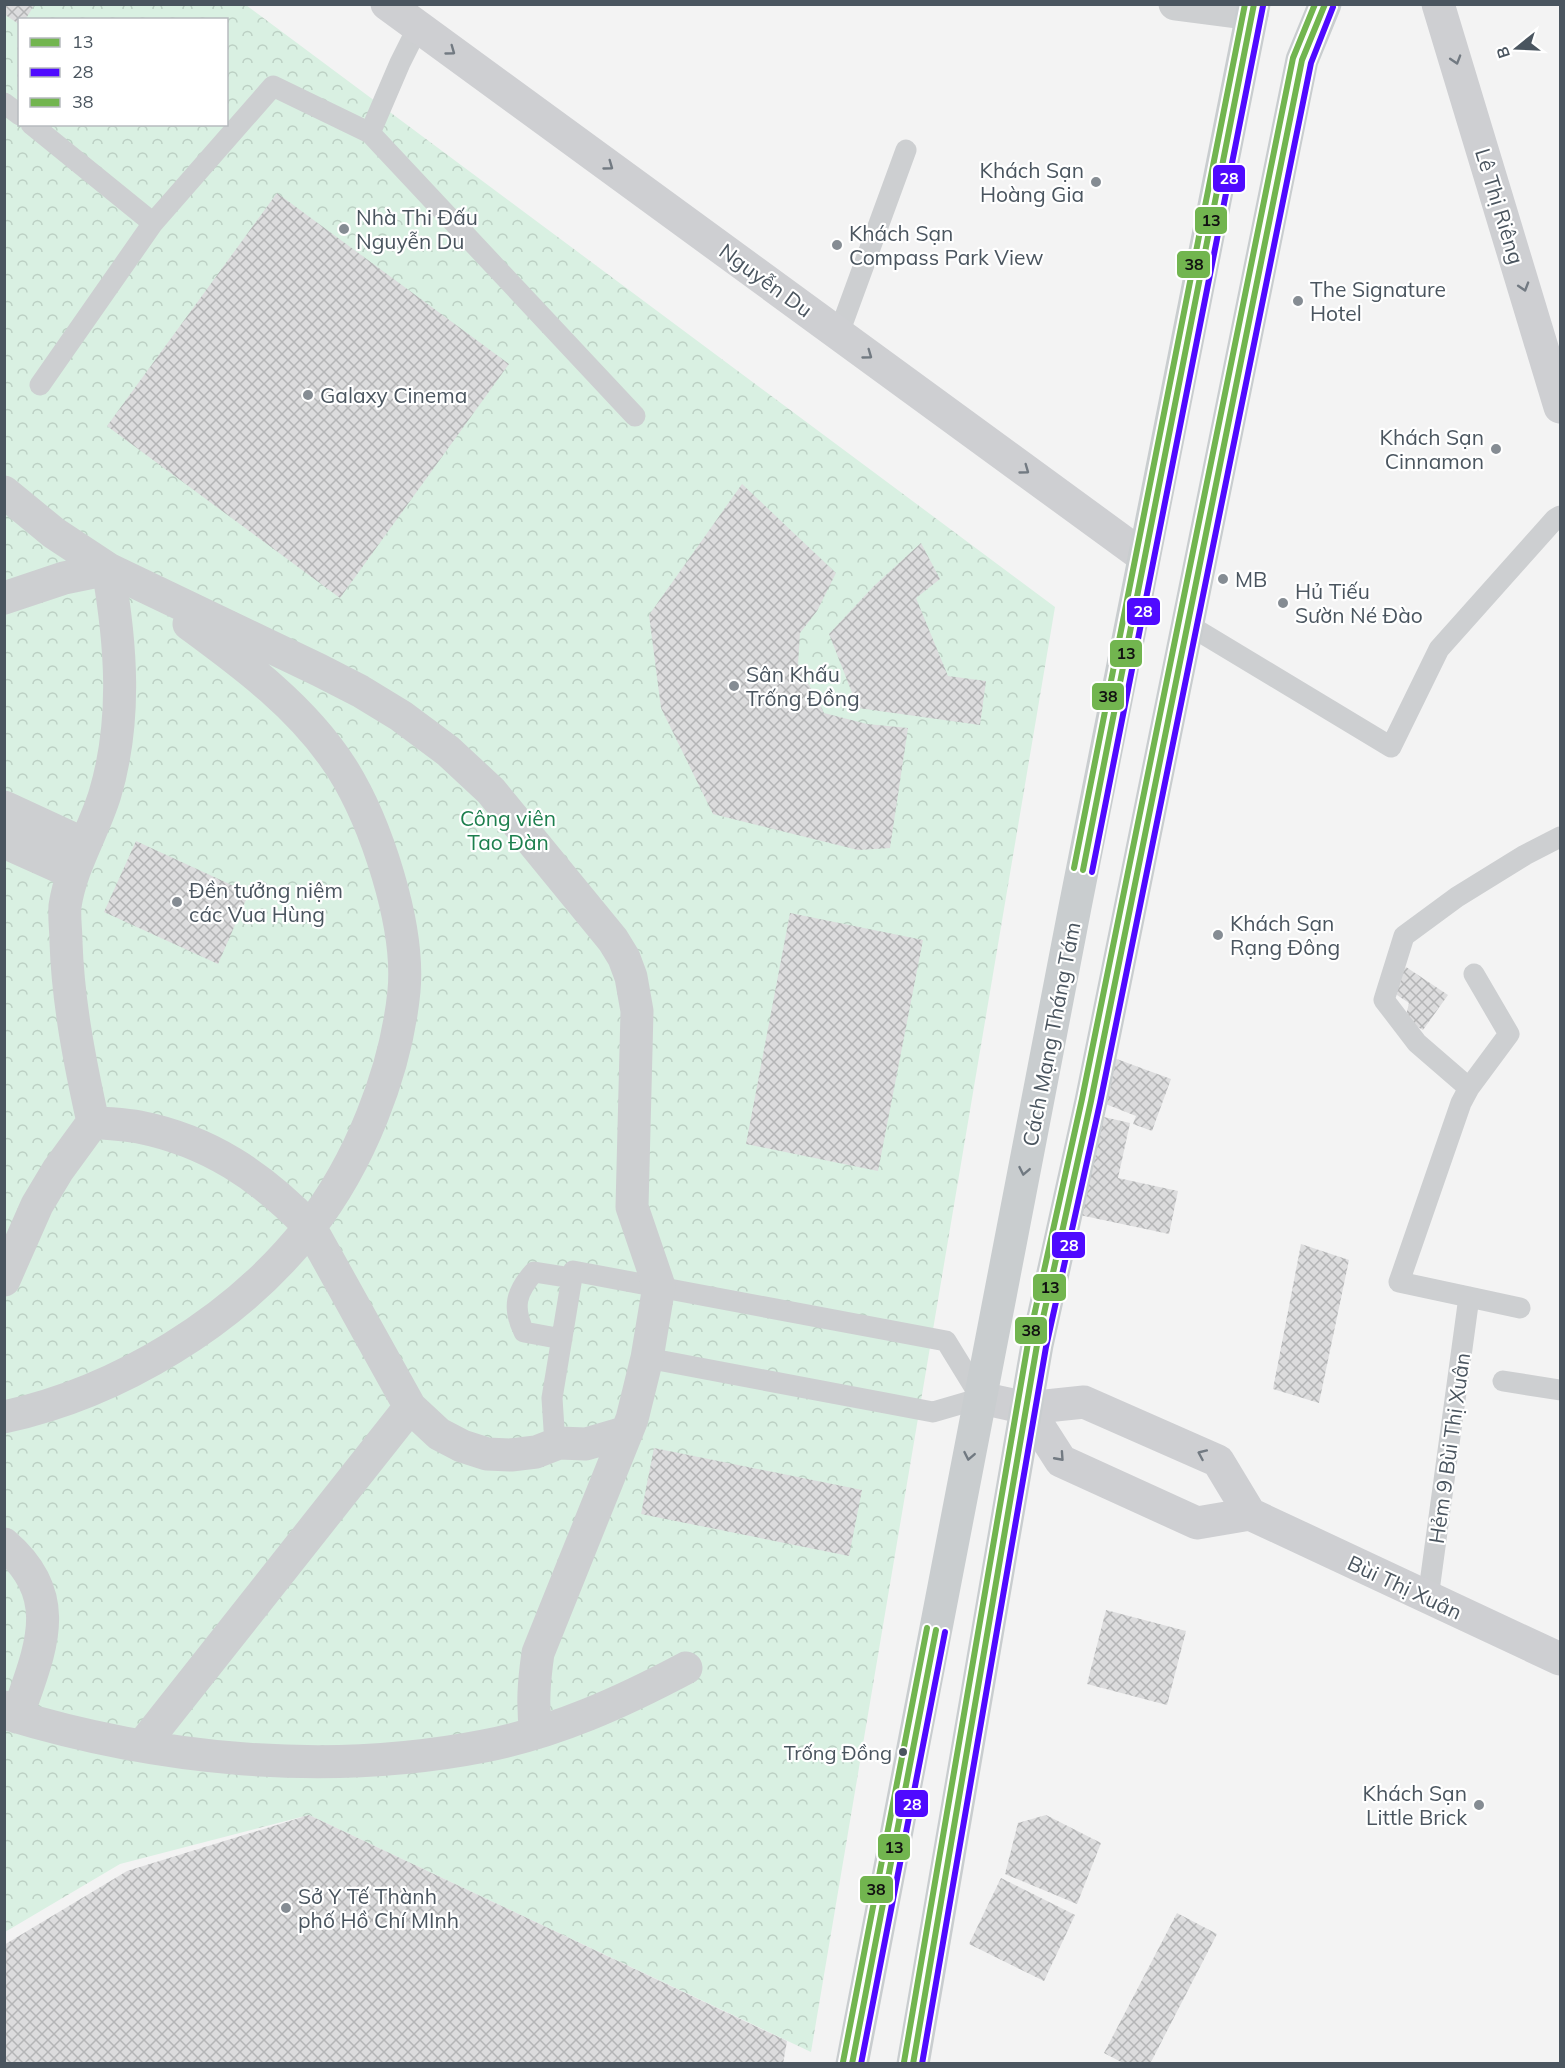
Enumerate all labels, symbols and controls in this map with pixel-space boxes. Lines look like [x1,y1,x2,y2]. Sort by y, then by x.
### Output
legend [18,18,228,126]
north arrow [1487,18,1547,78]
text: 13 [72,30,94,53]
one-way arrow [445,44,456,55]
text: B [1492,44,1514,61]
one-way arrow [1449,54,1461,65]
text: 28 [72,60,94,83]
text: 38 [72,90,94,113]
street label: Lê Thị Riêng [1470,145,1530,267]
place label: Khách Sạn Hoàng Gia [980,157,1084,207]
one-way arrow [602,159,613,170]
line badge: 28 [1212,164,1246,193]
text: 28 [1219,168,1239,188]
marker: Khách Sạn Hoàng Gia [1089,175,1103,189]
place label: Nhà Thi Đấu Nguyễn Du [356,204,478,254]
line badge: 13 [1194,206,1228,235]
text: 13 [1201,210,1221,230]
place label: Khách Sạn Compass Park View [849,220,1043,270]
marker: Nhà Thi Đấu Nguyễn Du [337,222,351,236]
street label: Nguyễn Du [714,238,818,322]
marker: Khách Sạn Compass Park View [830,238,844,252]
line badge: 38 [1176,250,1211,279]
text: 38 [1184,254,1204,274]
place label: The Signature Hotel [1310,276,1446,326]
one-way arrow [1517,281,1529,292]
marker: The Signature Hotel [1291,294,1305,308]
one-way arrow [861,348,872,359]
place label: Galaxy Cinema [320,382,467,408]
marker: Galaxy Cinema [301,388,315,402]
place label: Khách Sạn Cinnamon [1380,424,1484,474]
marker: Khách Sạn Cinnamon [1489,442,1503,456]
one-way arrow [1019,463,1030,474]
place label: MB [1235,566,1267,592]
marker: MB [1216,572,1230,586]
place label: Hủ Tiếu Sườn Né Đào [1295,578,1423,628]
marker: Hủ Tiếu Sườn Né Đào [1276,596,1290,610]
line badge: 28 [1126,597,1161,626]
text: 28 [1133,601,1153,621]
line badge: 13 [1109,639,1143,668]
text: 13 [1116,643,1136,663]
place label: Sân Khấu Trống Đồng [746,661,860,711]
marker: Sân Khấu Trống Đồng [727,679,741,693]
line badge: 38 [1091,682,1125,711]
text: 38 [1098,686,1118,706]
park label: Công viên Tao Đàn [460,805,556,855]
place label: Đền tưởng niệm các Vua Hùng [189,877,343,927]
marker: Đền tưởng niệm các Vua Hùng [170,895,184,909]
place label: Khách Sạn Rạng Đông [1230,910,1340,960]
street label: Cách Mạng Tháng Tám [1016,920,1086,1148]
marker: Khách Sạn Rạng Đông [1211,928,1225,942]
one-way arrow [1019,1166,1031,1176]
line badge: 28 [1051,1231,1086,1259]
text: 28 [1059,1235,1079,1255]
line badge: 13 [1032,1273,1067,1302]
text: 13 [1040,1277,1060,1297]
line badge: 38 [1014,1316,1048,1345]
text: 38 [1021,1320,1041,1340]
street label: Hẻm 9 Bùi Thị Xuân [1423,1351,1475,1545]
one-way arrow [1198,1449,1209,1461]
one-way arrow [963,1450,976,1460]
one-way arrow [1053,1450,1064,1460]
street label: Bùi Thị Xuân [1344,1549,1466,1625]
place label: Trống Đồng [784,1740,892,1765]
marker: Trống Đồng [897,1746,909,1758]
place label: Khách Sạn Little Brick [1363,1780,1467,1830]
line badge: 28 [894,1789,929,1818]
text: 28 [902,1794,922,1814]
marker: Khách Sạn Little Brick [1472,1798,1486,1812]
line badge: 13 [877,1833,911,1861]
text: 13 [884,1837,904,1857]
line badge: 38 [859,1875,894,1904]
text: 38 [866,1879,886,1899]
place label: Sở Y Tế Thành phố Hồ Chí MInh [298,1883,459,1933]
marker: Sở Y Tế Thành phố Hồ Chí MInh [279,1901,293,1915]

